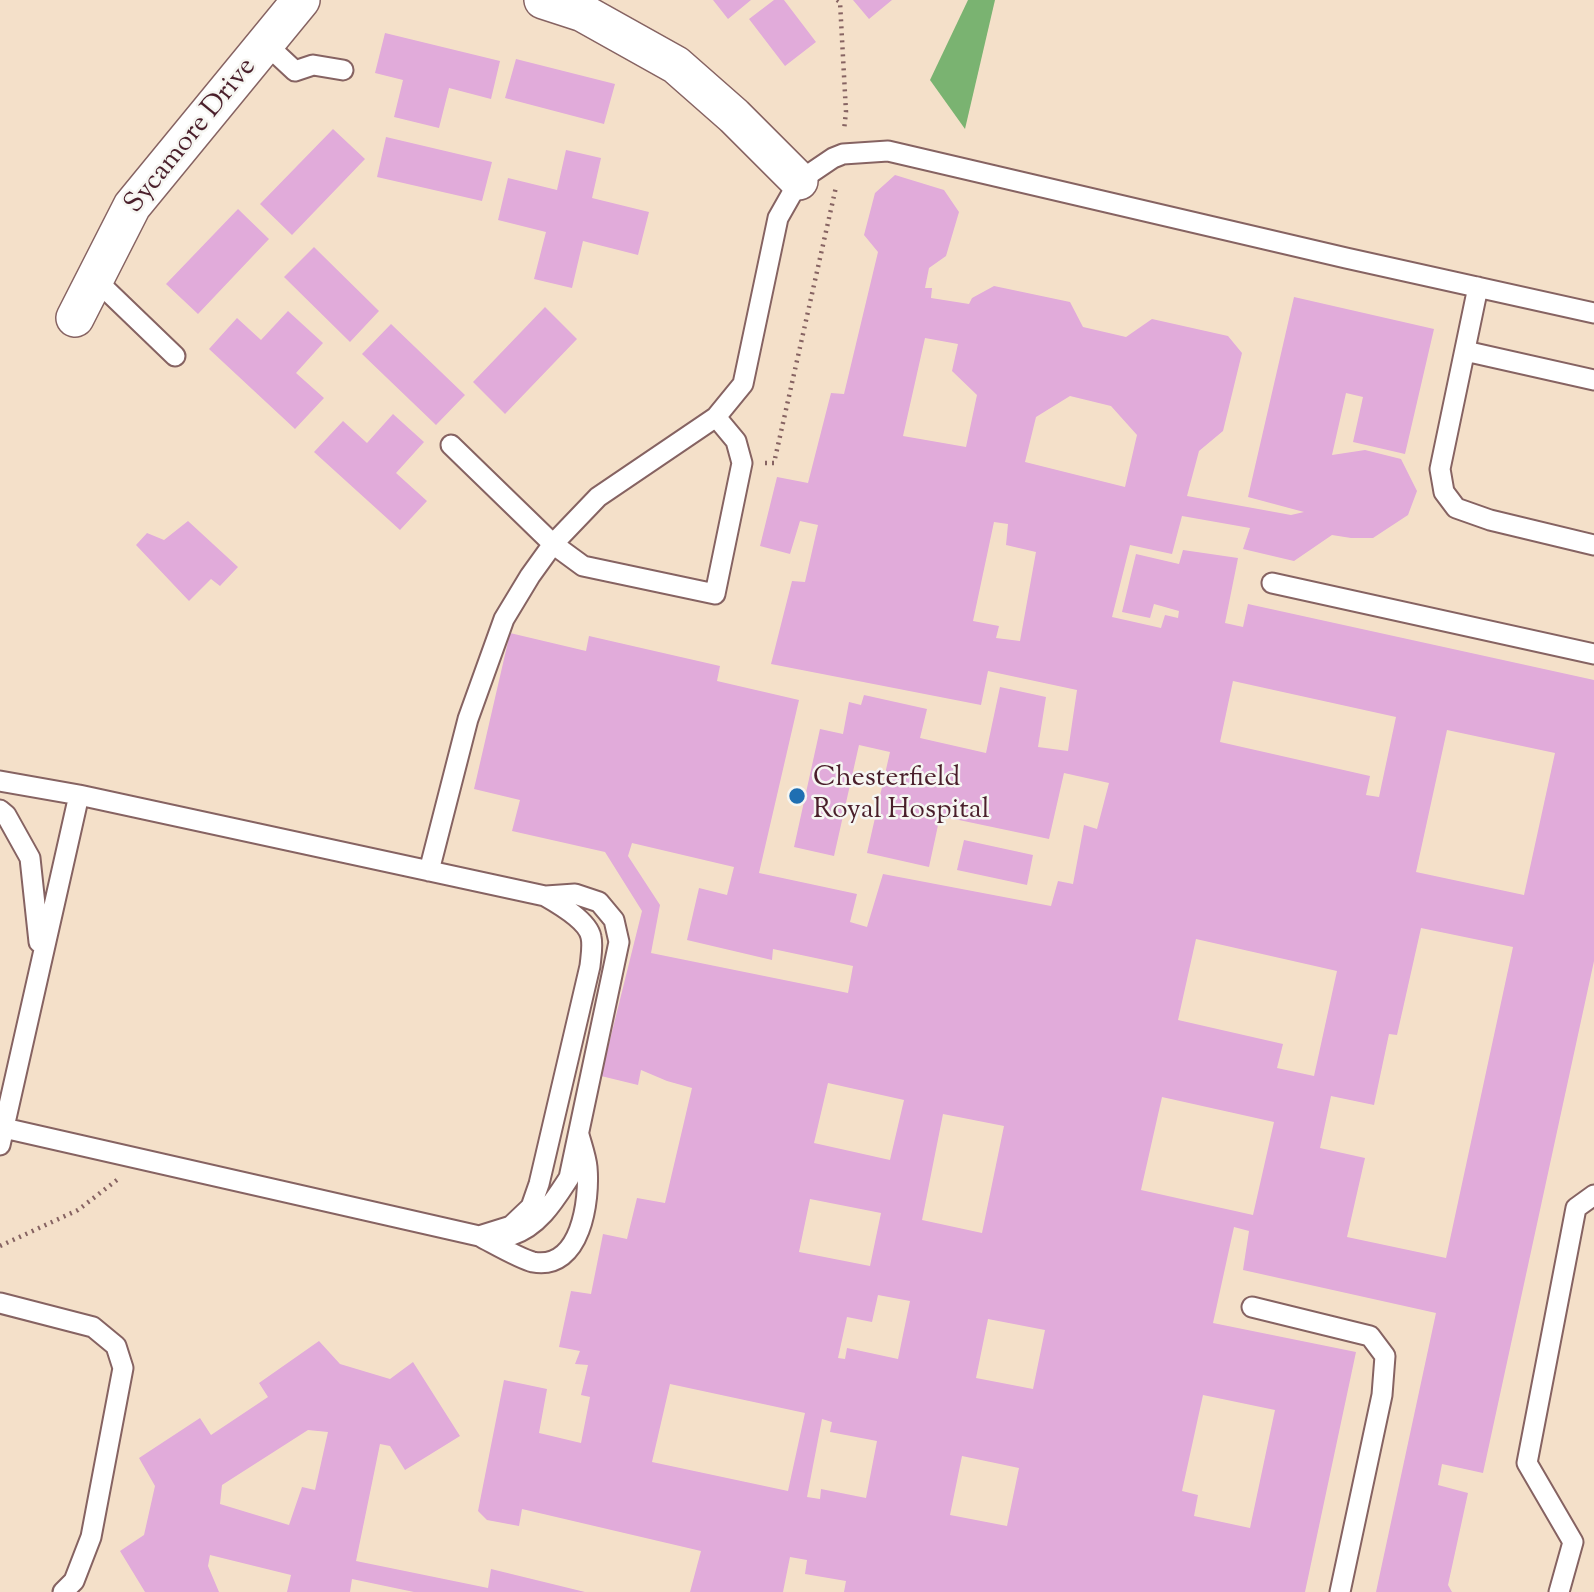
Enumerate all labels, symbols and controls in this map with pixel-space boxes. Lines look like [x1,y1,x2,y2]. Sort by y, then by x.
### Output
street label: Sycamore Drive [119,52,265,222]
place label: Chesterfield Royal Hospital [813,763,990,829]
marker: Chesterfield Royal Hospital [787,786,807,806]

